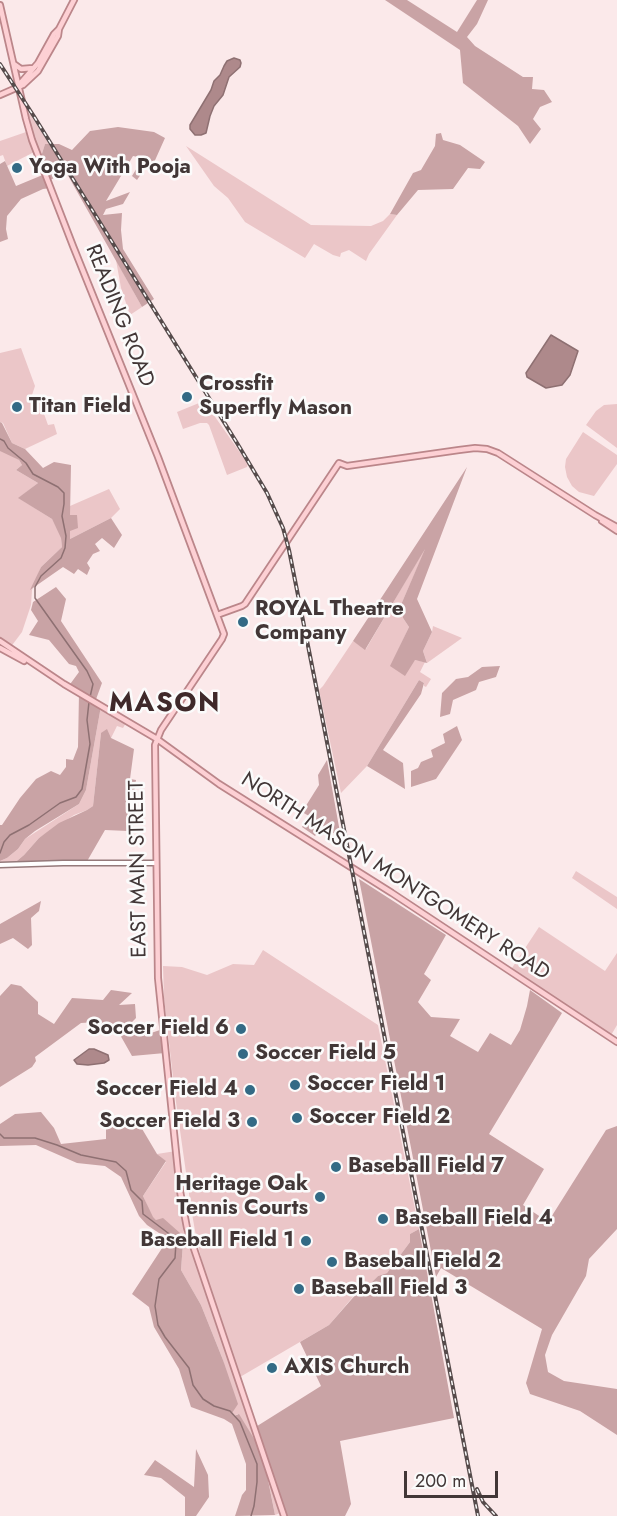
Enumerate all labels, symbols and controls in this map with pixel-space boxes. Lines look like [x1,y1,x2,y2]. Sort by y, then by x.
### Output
place label: Yoga With Pooja [29,155,191,181]
marker: Yoga With Pooja [10,161,24,175]
street label: READING ROAD [79,241,159,391]
place label: Crossfit Superfly Mason [199,372,352,422]
marker: Crossfit Superfly Mason [180,390,194,404]
place label: Titan Field [29,394,131,420]
marker: Titan Field [10,400,24,414]
place label: ROYAL Theatre Company [255,597,404,647]
marker: ROYAL Theatre Company [236,615,250,629]
district label: MASON [109,688,221,720]
street label: NORTH MASON MONTGOMERY ROAD [236,768,554,986]
street label: EAST MAIN STREET [125,780,153,958]
place label: Soccer Field 6 [87,1016,229,1042]
marker: Soccer Field 6 [234,1022,248,1036]
place label: Soccer Field 5 [255,1041,396,1067]
marker: Soccer Field 5 [236,1047,250,1061]
place label: Soccer Field 1 [307,1072,445,1098]
place label: Soccer Field 4 [96,1077,238,1103]
marker: Soccer Field 1 [288,1078,302,1092]
marker: Soccer Field 4 [243,1083,257,1097]
place label: Soccer Field 2 [309,1105,450,1131]
place label: Soccer Field 3 [99,1109,240,1135]
marker: Soccer Field 2 [290,1111,304,1125]
marker: Soccer Field 3 [245,1115,259,1129]
place label: Baseball Field 7 [348,1154,504,1180]
marker: Baseball Field 7 [329,1160,343,1174]
place label: Heritage Oak Tennis Courts [175,1172,308,1222]
marker: Heritage Oak Tennis Courts [313,1190,327,1204]
place label: Baseball Field 4 [395,1206,553,1232]
marker: Baseball Field 4 [376,1212,390,1226]
place label: Baseball Field 1 [140,1228,294,1254]
marker: Baseball Field 1 [299,1234,313,1248]
place label: Baseball Field 2 [344,1249,501,1275]
marker: Baseball Field 2 [325,1255,339,1269]
place label: Baseball Field 3 [311,1276,467,1302]
marker: Baseball Field 3 [292,1282,306,1296]
place label: AXIS Church [284,1355,409,1381]
marker: AXIS Church [265,1361,279,1375]
scale bar [407,1459,502,1497]
text: 200 m [415,1468,466,1494]

